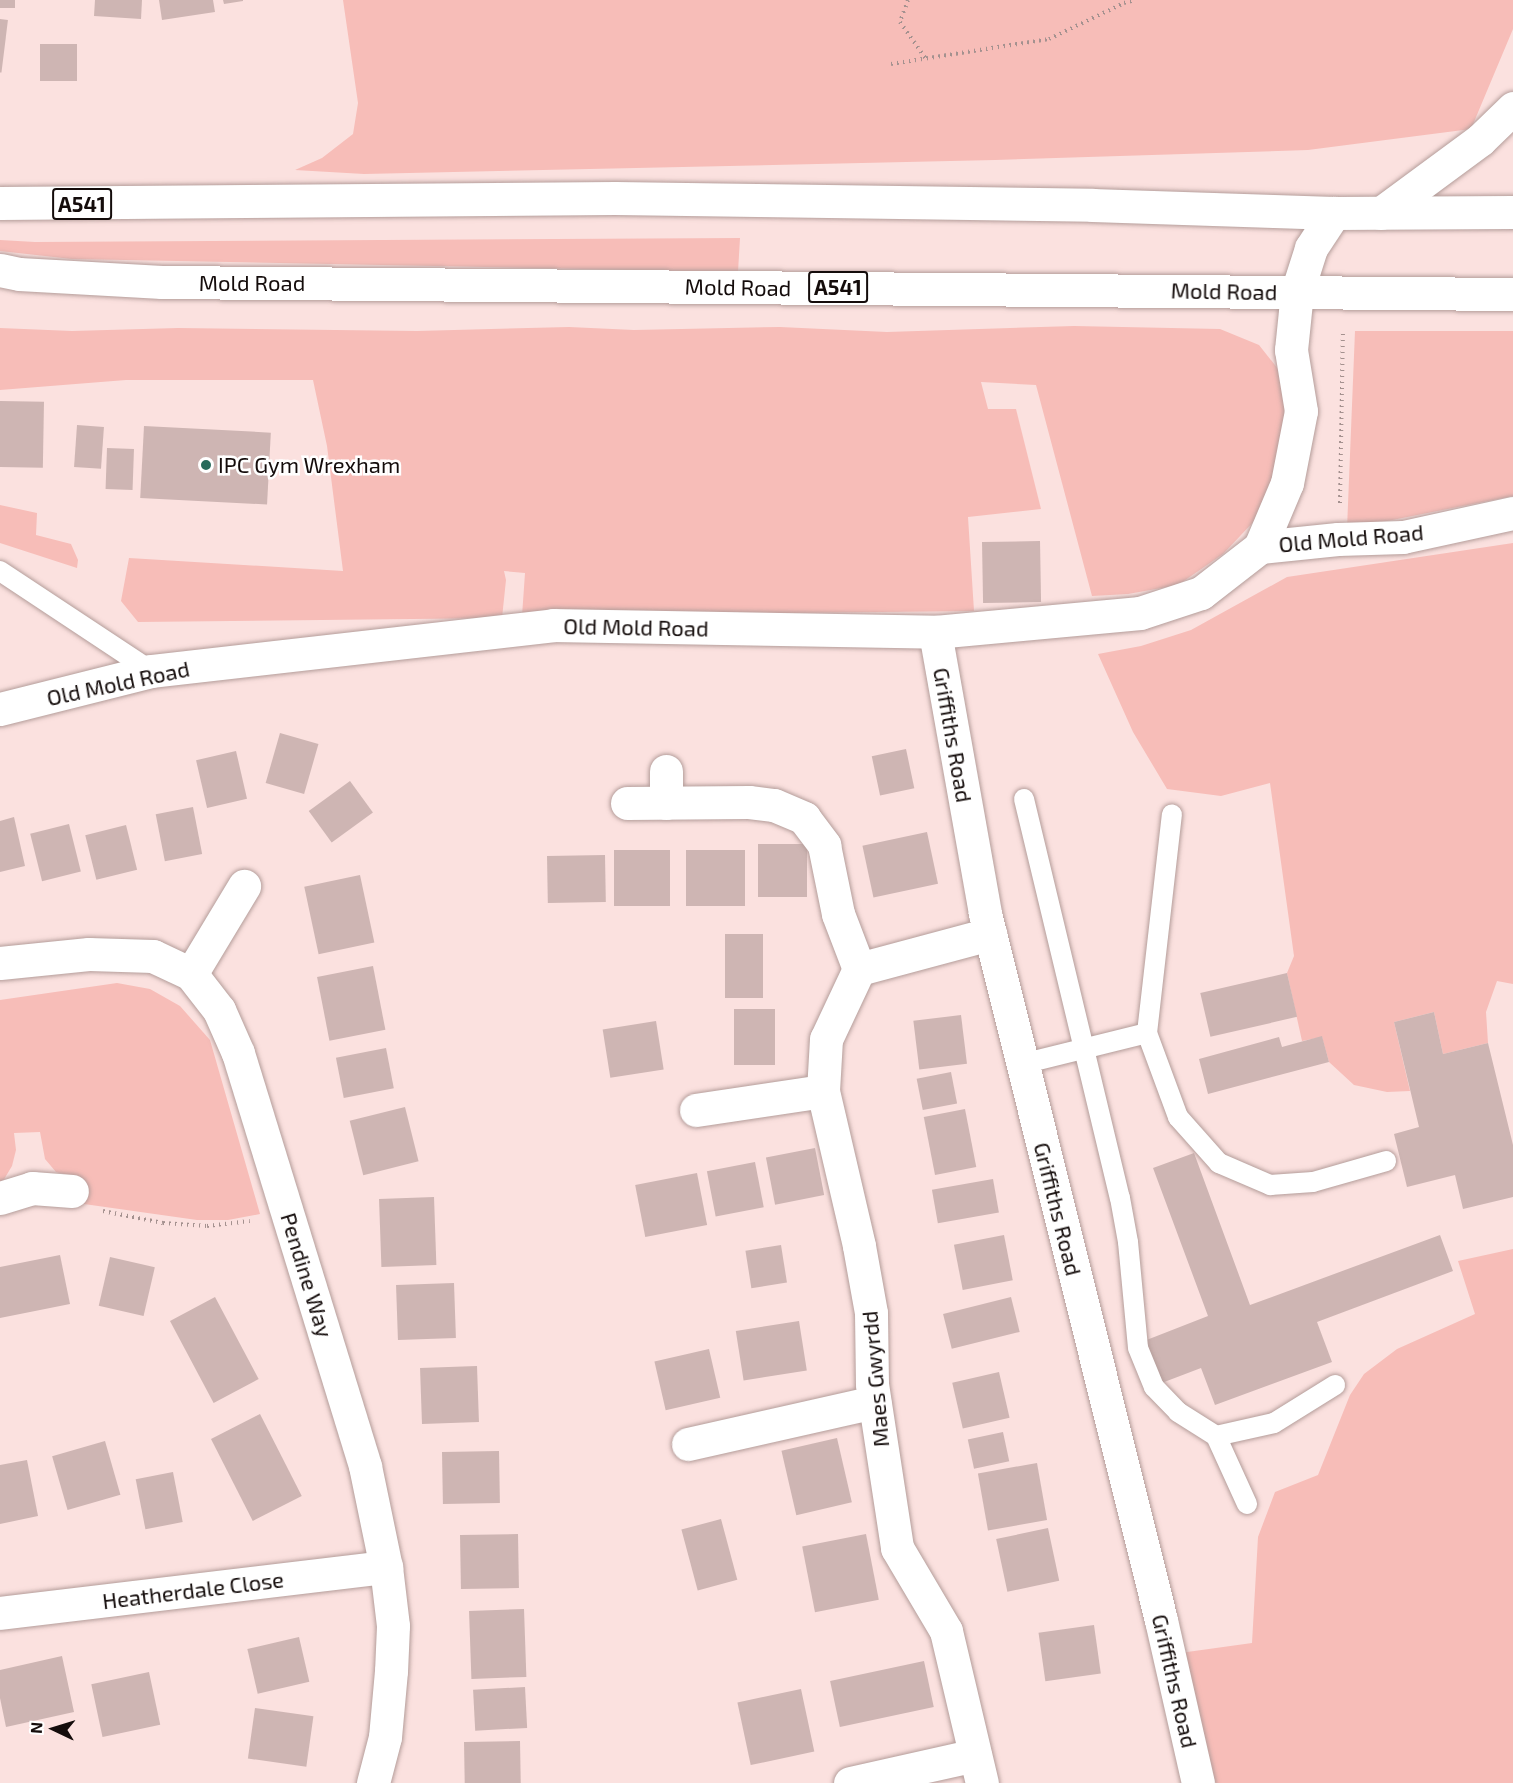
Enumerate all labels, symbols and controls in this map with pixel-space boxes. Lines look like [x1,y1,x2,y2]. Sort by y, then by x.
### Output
road number: A541 [52,186,112,222]
road number: A541 [808,269,868,305]
street label: Mold Road [199,270,305,296]
street label: Mold Road [685,273,791,301]
street label: Mold Road [1171,277,1277,305]
place label: IPC Gym Wrexham [218,452,400,478]
marker: IPC Gym Wrexham [199,458,213,472]
street label: Old Mold Road [1278,519,1424,557]
street label: Old Mold Road [563,613,709,641]
street label: Old Mold Road [44,655,192,711]
street label: Griffiths Road [928,666,978,804]
street label: Griffiths Road [1029,1140,1087,1278]
street label: Pendine Way [275,1209,339,1341]
street label: Maes Gwyrdd [856,1310,894,1448]
street label: Heatherdale Close [101,1566,285,1614]
street label: Griffiths Road [1147,1612,1203,1750]
north arrow [24,1699,84,1759]
text: N [26,1721,45,1734]

